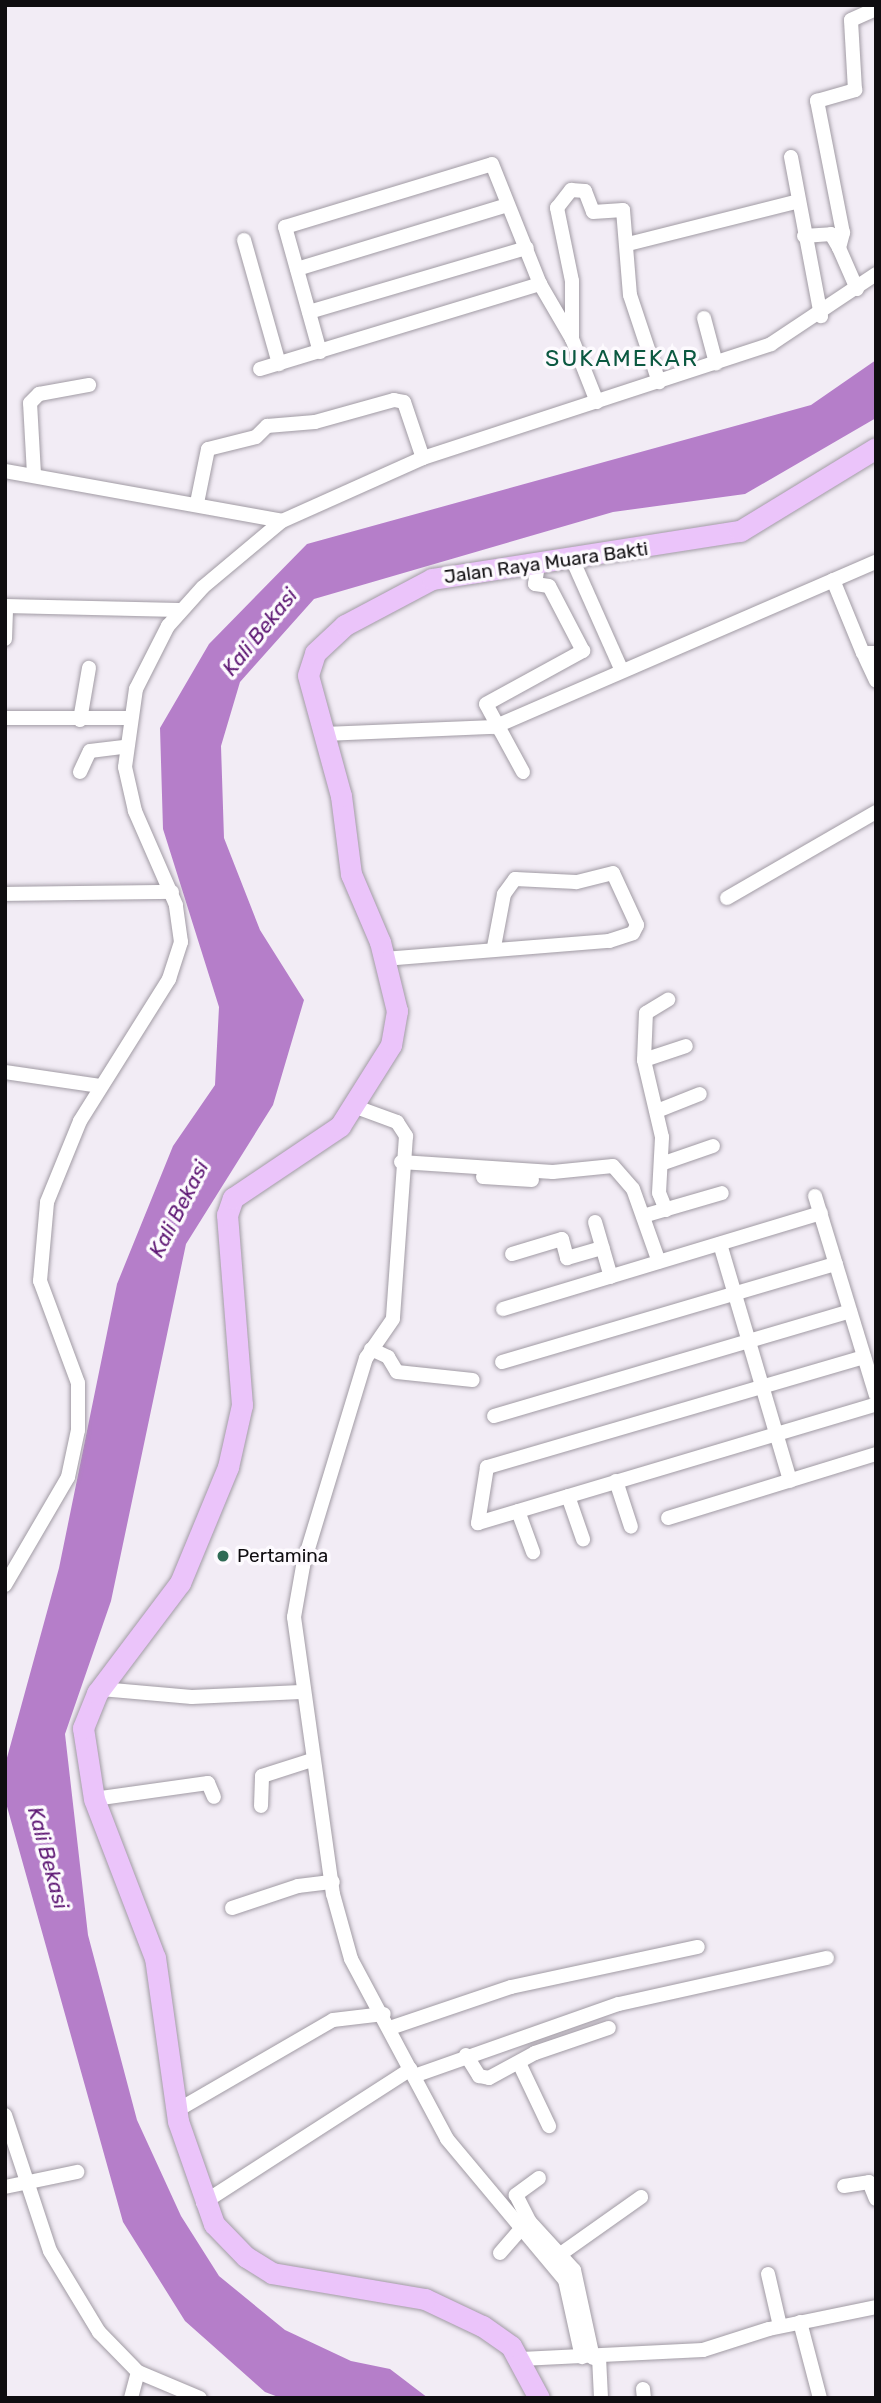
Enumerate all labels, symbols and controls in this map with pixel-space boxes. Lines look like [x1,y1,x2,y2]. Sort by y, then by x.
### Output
district label: SUKAMEKAR [546,344,698,372]
street label: Jalan Raya Muara Bakti [442,537,650,589]
water label: Kali Bekasi [217,583,303,681]
water label: Kali Bekasi [144,1157,214,1261]
place label: Pertamina [237,1545,328,1567]
marker: Pertamina [215,1548,231,1564]
water label: Kali Bekasi [22,1804,74,1912]

